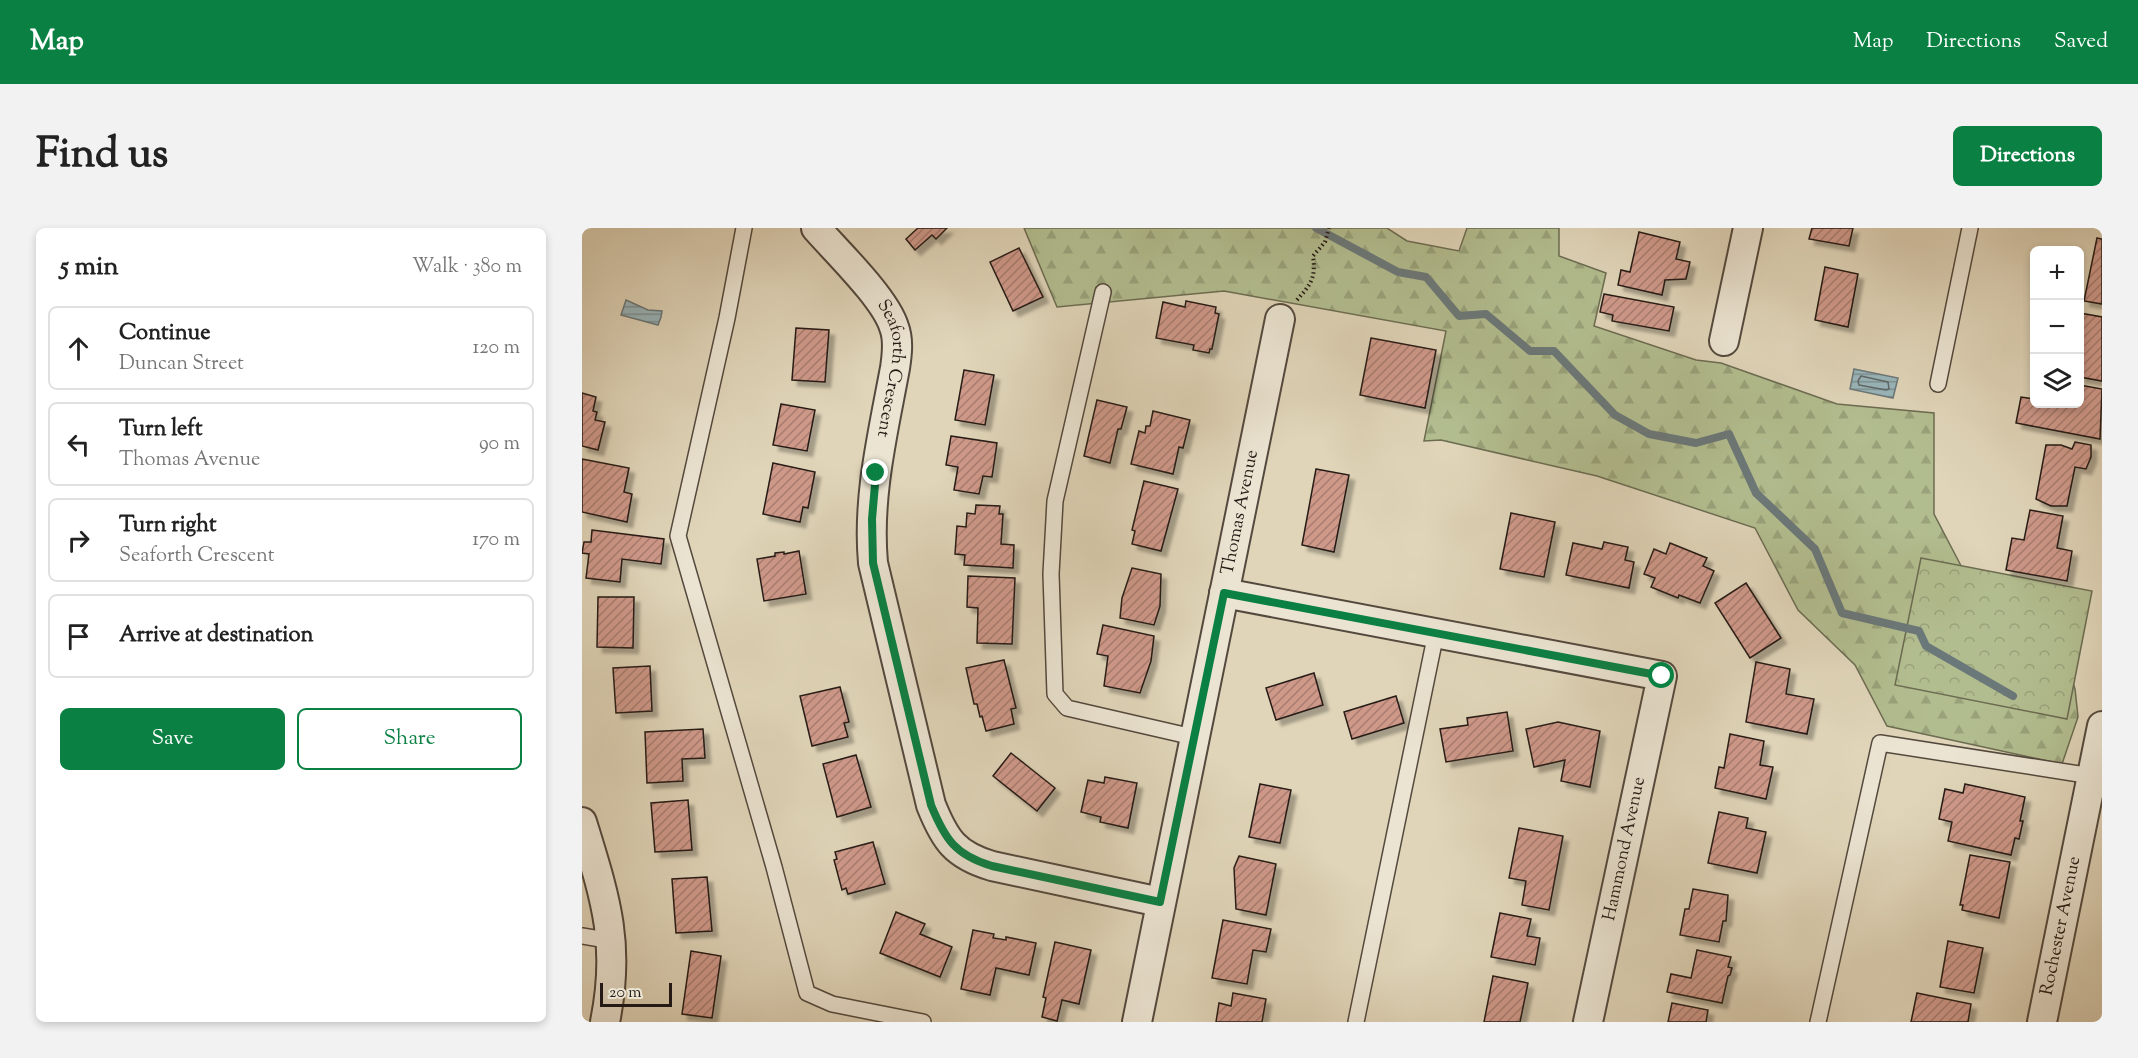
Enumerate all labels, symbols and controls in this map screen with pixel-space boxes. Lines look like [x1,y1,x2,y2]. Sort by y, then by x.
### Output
text: Map [30,22,84,62]
text: Map [1853,27,1893,57]
text: Directions [1926,27,2021,57]
text: Saved [2054,27,2108,57]
text: Find us [36,126,168,186]
button: Directions [1953,126,2102,186]
map controls [2030,246,2084,408]
button: + [2030,246,2084,300]
text: 5 min [60,249,119,286]
text: Walk · 380 m [412,253,522,282]
street label: Seaforth Crescent [869,295,910,439]
button: − [2030,300,2084,354]
text: Continue [119,318,210,350]
icon: ahead [62,332,95,365]
text: 120 m [472,334,520,363]
text: Duncan Street [119,350,244,379]
button: layers [2030,354,2084,408]
text: Turn left [119,414,202,446]
icon: left [62,428,95,461]
text: 90 m [479,430,520,459]
text: Thomas Avenue [119,446,260,475]
street label: Thomas Avenue [1215,448,1266,577]
route end [862,459,888,485]
text: Turn right [119,510,216,542]
icon: right [62,524,95,557]
text: 170 m [472,526,520,555]
text: Seaforth Crescent [119,542,275,571]
icon: arrive [62,620,95,653]
text: Arrive at destination [119,620,314,652]
route start [1648,662,1674,688]
button: Save [60,708,285,770]
button: Share [297,708,522,770]
street label: Hammond Avenue [1597,775,1653,923]
street label: Rochester Avenue [2035,854,2088,998]
scale bar [600,980,672,1008]
text: 20 m [609,982,642,1005]

